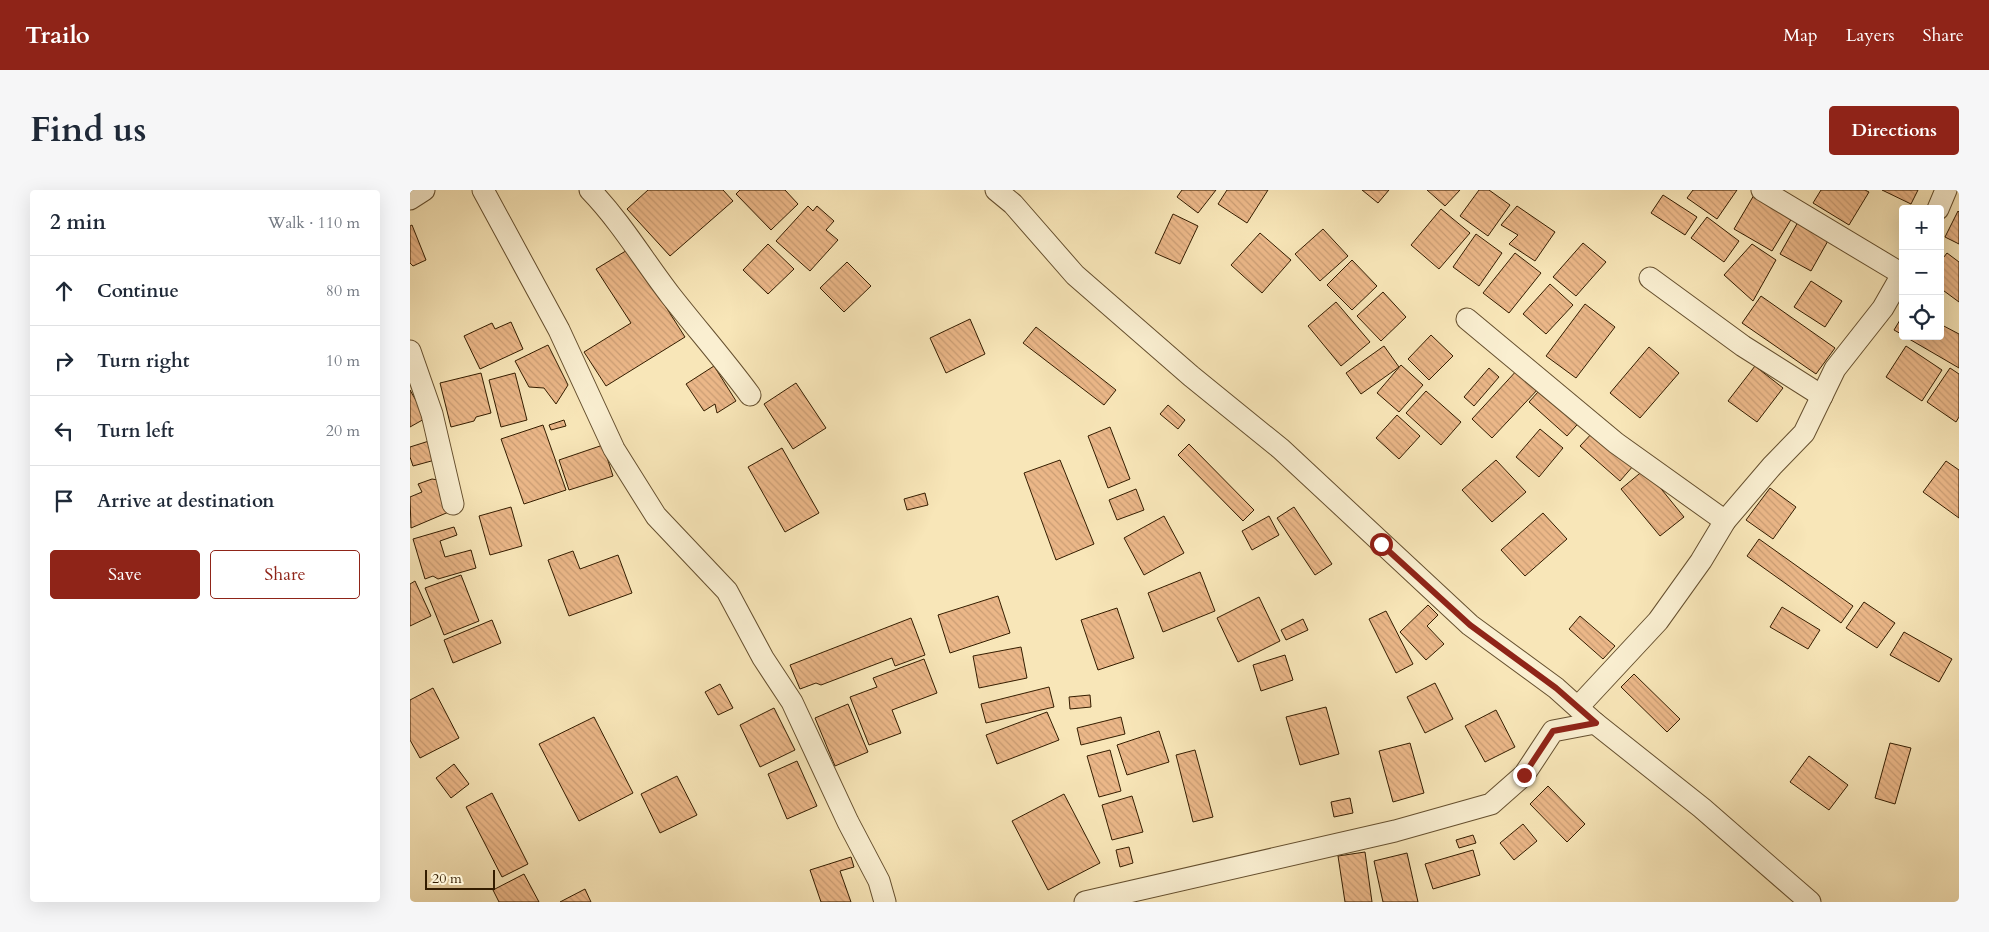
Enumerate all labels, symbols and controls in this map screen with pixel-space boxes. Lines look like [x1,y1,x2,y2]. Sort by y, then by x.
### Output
text: Trailo [25,19,90,52]
text: Map [1783,23,1818,48]
text: Layers [1846,23,1895,48]
text: Share [1923,23,1964,48]
text: Find us [30,106,146,154]
button: Directions [1829,106,1959,155]
map controls [1899,205,1944,340]
button: + [1899,205,1944,250]
text: 2 min [50,208,106,237]
text: Walk · 110 m [268,212,360,234]
button: − [1899,250,1944,295]
icon: ahead [50,277,78,305]
text: Continue [97,278,179,304]
text: 80 m [326,280,360,302]
button: locate [1899,295,1944,340]
icon: right [50,347,78,375]
text: Turn right [97,348,189,374]
text: 10 m [326,350,360,372]
icon: left [50,417,78,445]
text: Turn left [97,418,174,444]
text: 20 m [326,420,360,442]
icon: arrive [50,487,78,515]
text: Arrive at destination [97,488,274,514]
route start [1370,533,1393,556]
button: Save [50,550,200,599]
button: Share [210,550,360,599]
route end [1513,764,1536,787]
scale bar [425,867,495,890]
text: 20 m [432,869,462,888]

